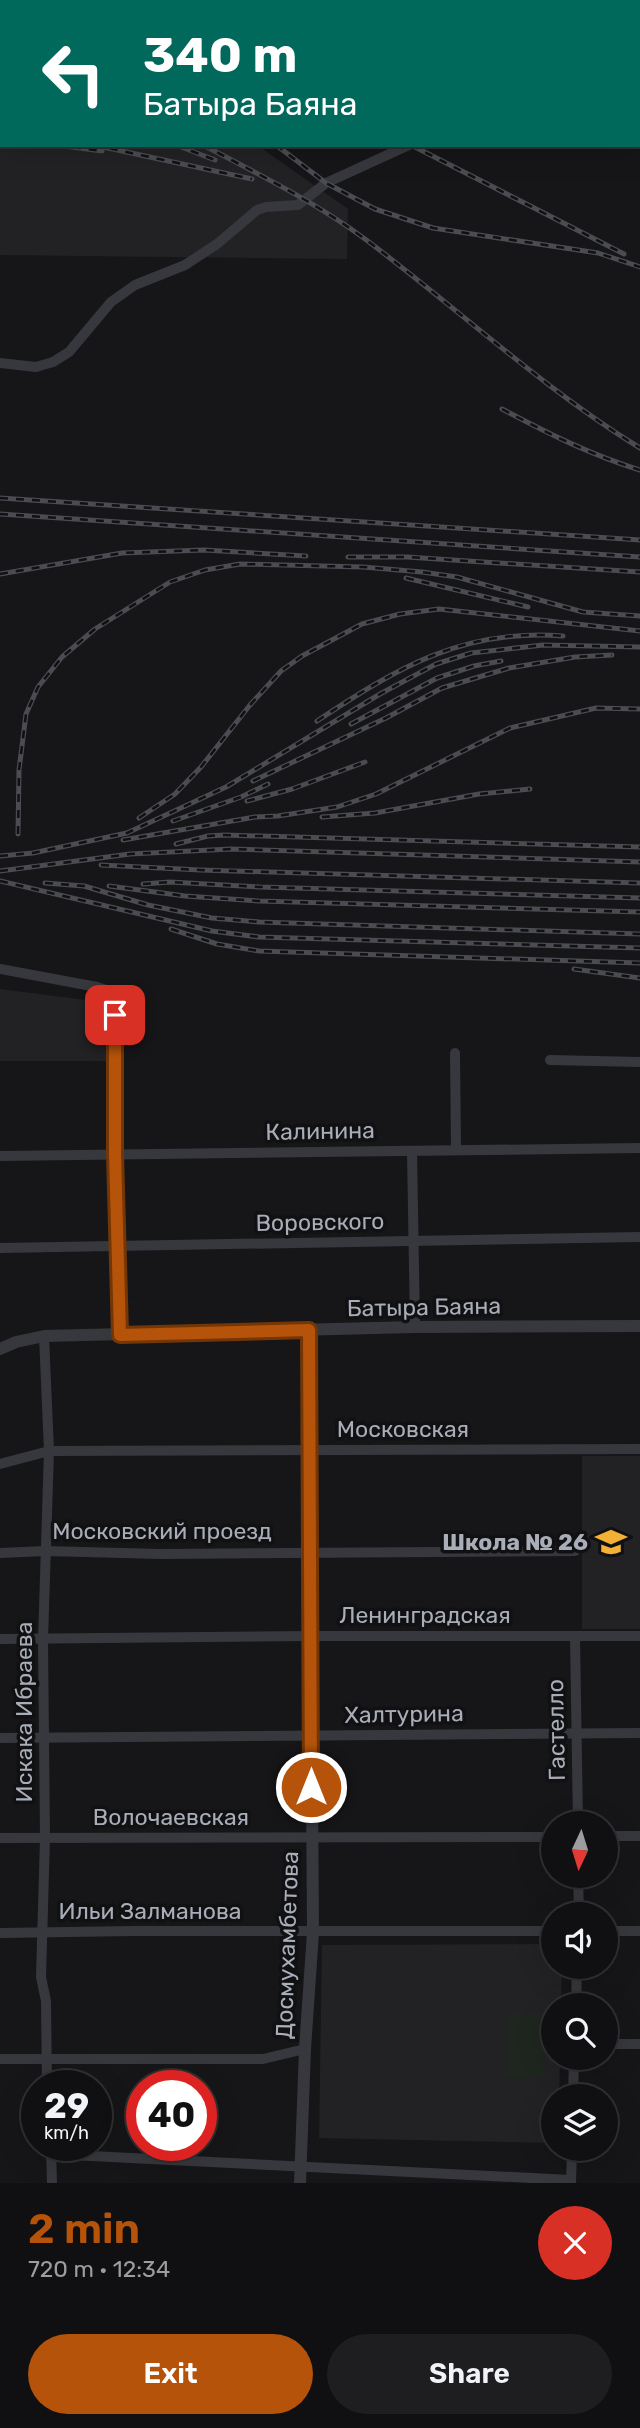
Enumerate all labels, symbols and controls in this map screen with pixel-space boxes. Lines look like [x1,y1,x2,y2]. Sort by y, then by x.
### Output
text: 340 m [143,26,297,84]
icon: left [28,28,119,119]
text: Батыра Баяна [143,85,358,123]
pin [85,985,145,1045]
icon: arrive [96,996,134,1034]
street label: Калинина [265,1116,375,1146]
street label: Воровского [255,1207,385,1237]
street label: Батыра Баяна [347,1292,501,1322]
street label: Московская [337,1415,469,1443]
street label: Московский проезд [52,1517,272,1545]
school or university icon: Школа № 26 [594,1525,628,1559]
place label: Школа № 26 [442,1528,588,1556]
street label: Ленинградская [339,1601,511,1629]
street label: Искака Ибраева [10,1622,38,1802]
street label: Гастелло [541,1679,571,1781]
street label: Халтурина [344,1699,464,1729]
position arrow [274,1750,348,1824]
street label: Волочаевская [93,1803,249,1831]
north arrow [541,1811,618,1888]
map controls [541,1811,618,2161]
street label: Досмухамбетова [270,1851,304,2039]
street label: Ильи Залманова [58,1897,242,1925]
button: sound [541,1902,618,1979]
button: search [541,1993,618,2070]
speed limit sign: 40 [126,2070,217,2161]
button: layers [541,2084,618,2161]
text: 29 [44,2085,89,2127]
text: km/h [44,2122,89,2144]
text: 2 min [28,2204,140,2254]
button: close [538,2206,612,2280]
text: 720 m · 12:34 [28,2255,170,2283]
button: Exit [28,2334,313,2414]
button: Share [327,2334,612,2414]

